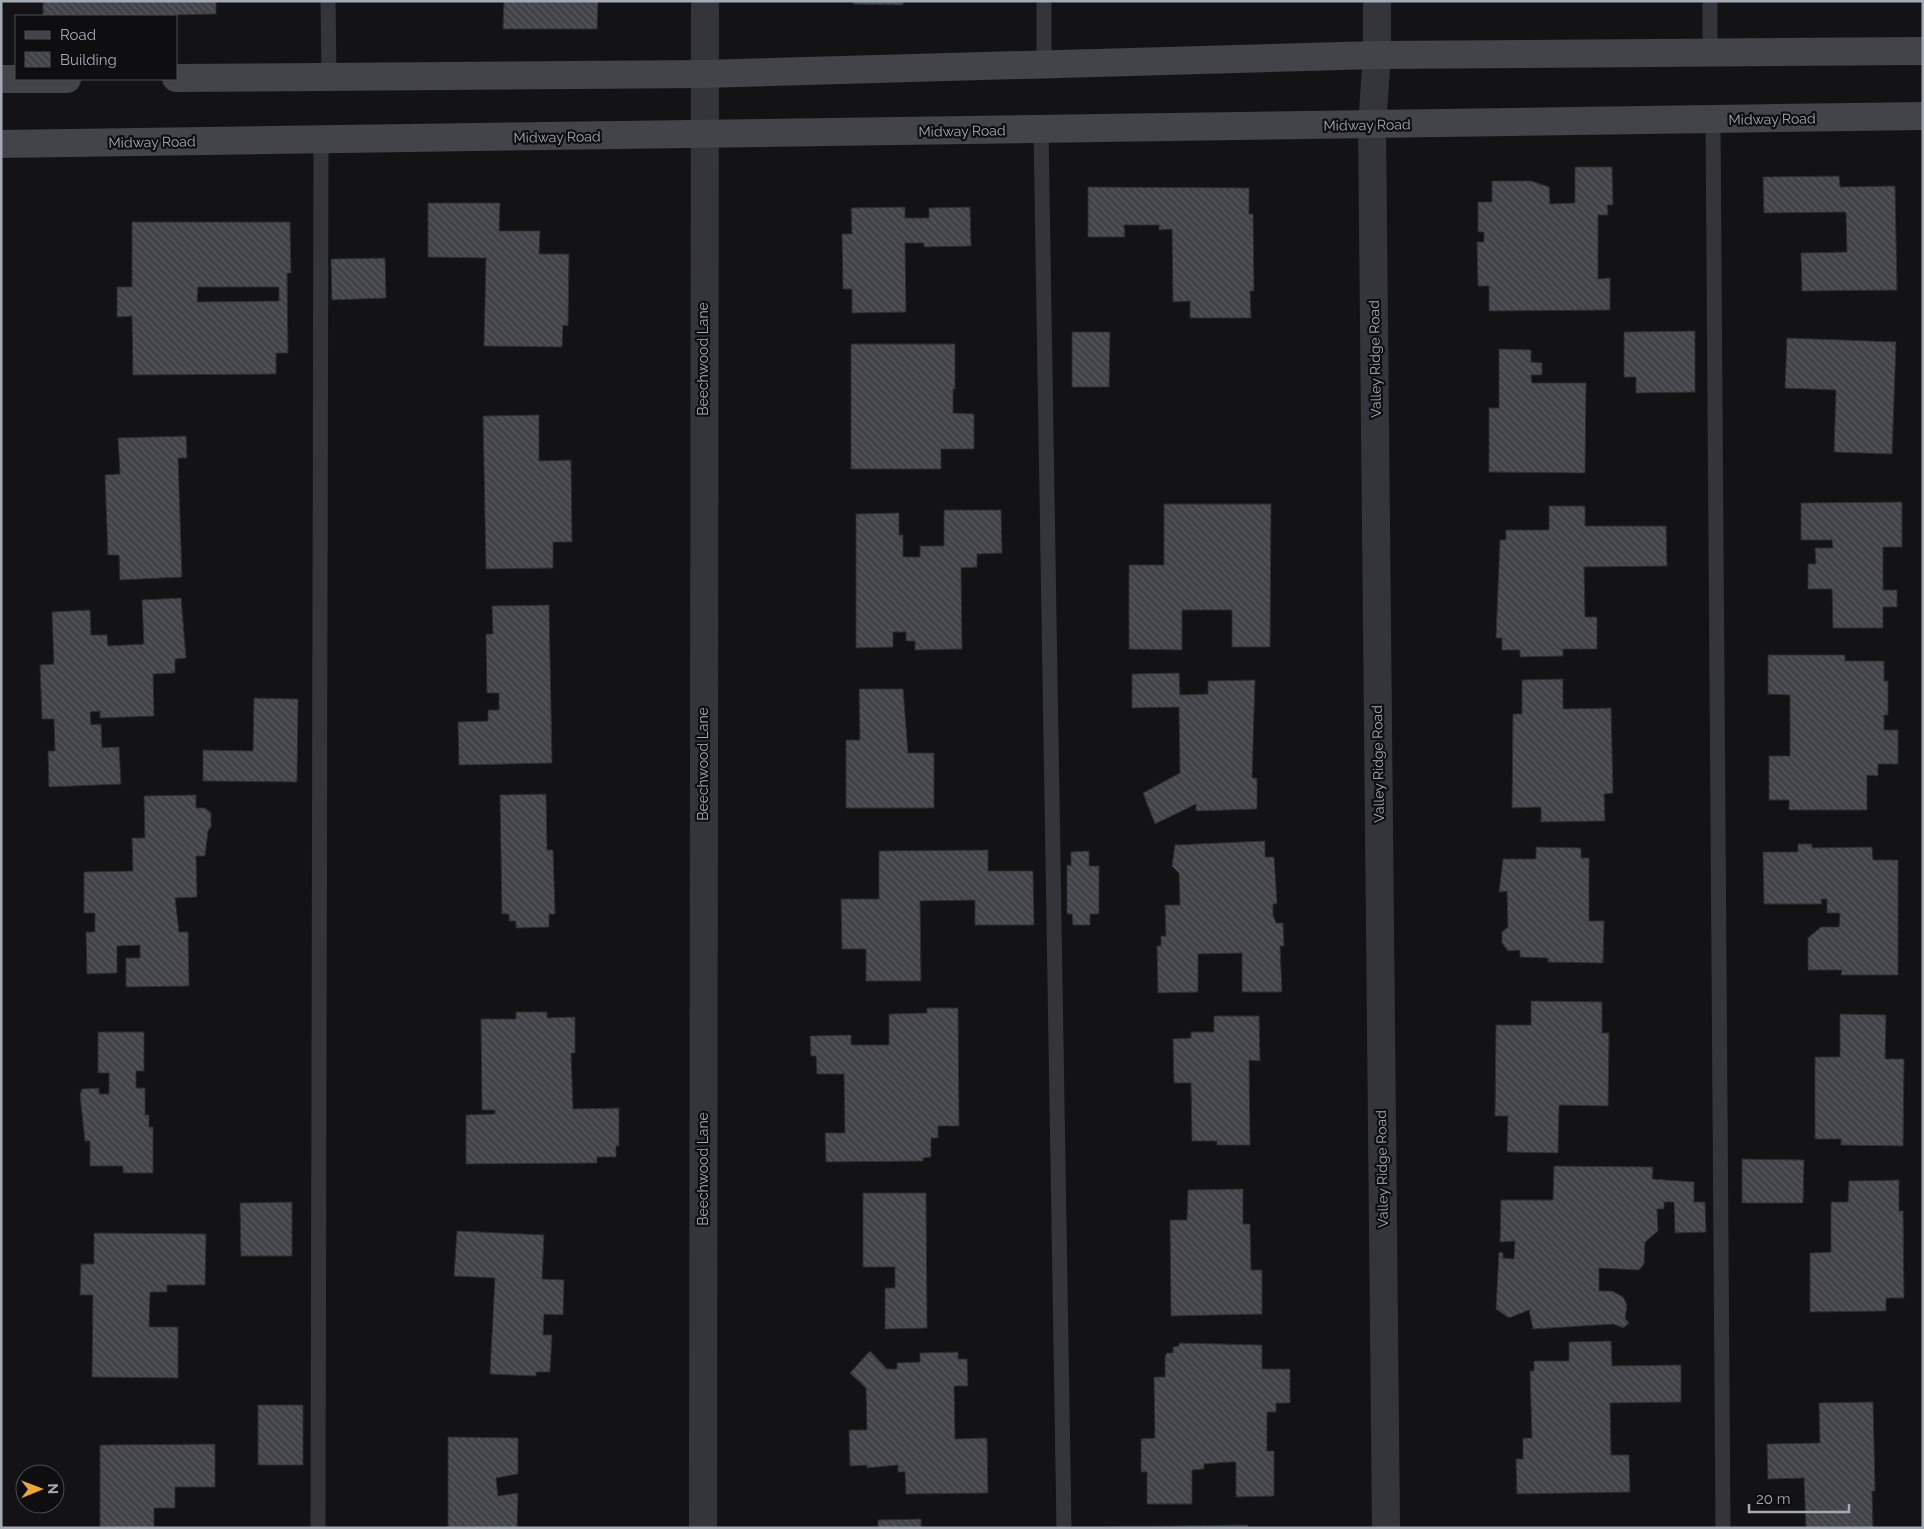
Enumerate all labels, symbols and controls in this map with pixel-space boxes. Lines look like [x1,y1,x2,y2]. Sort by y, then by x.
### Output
legend [15,15,178,80]
text: Road [60,26,96,44]
text: Building [60,51,117,69]
street label: Midway Road [1728,110,1816,128]
street label: Midway Road [1323,116,1411,134]
street label: Midway Road [918,122,1006,140]
street label: Midway Road [513,128,601,146]
street label: Midway Road [108,133,196,151]
street label: Valley Ridge Road [1366,300,1384,418]
street label: Beechwood Lane [695,302,711,416]
street label: Valley Ridge Road [1369,705,1387,823]
street label: Beechwood Lane [695,707,711,821]
street label: Valley Ridge Road [1373,1110,1391,1228]
street label: Beechwood Lane [695,1112,711,1226]
north arrow [15,1464,65,1514]
scale bar [1749,1482,1849,1514]
text: N [45,1483,61,1494]
text: 20 m [1756,1490,1791,1508]

